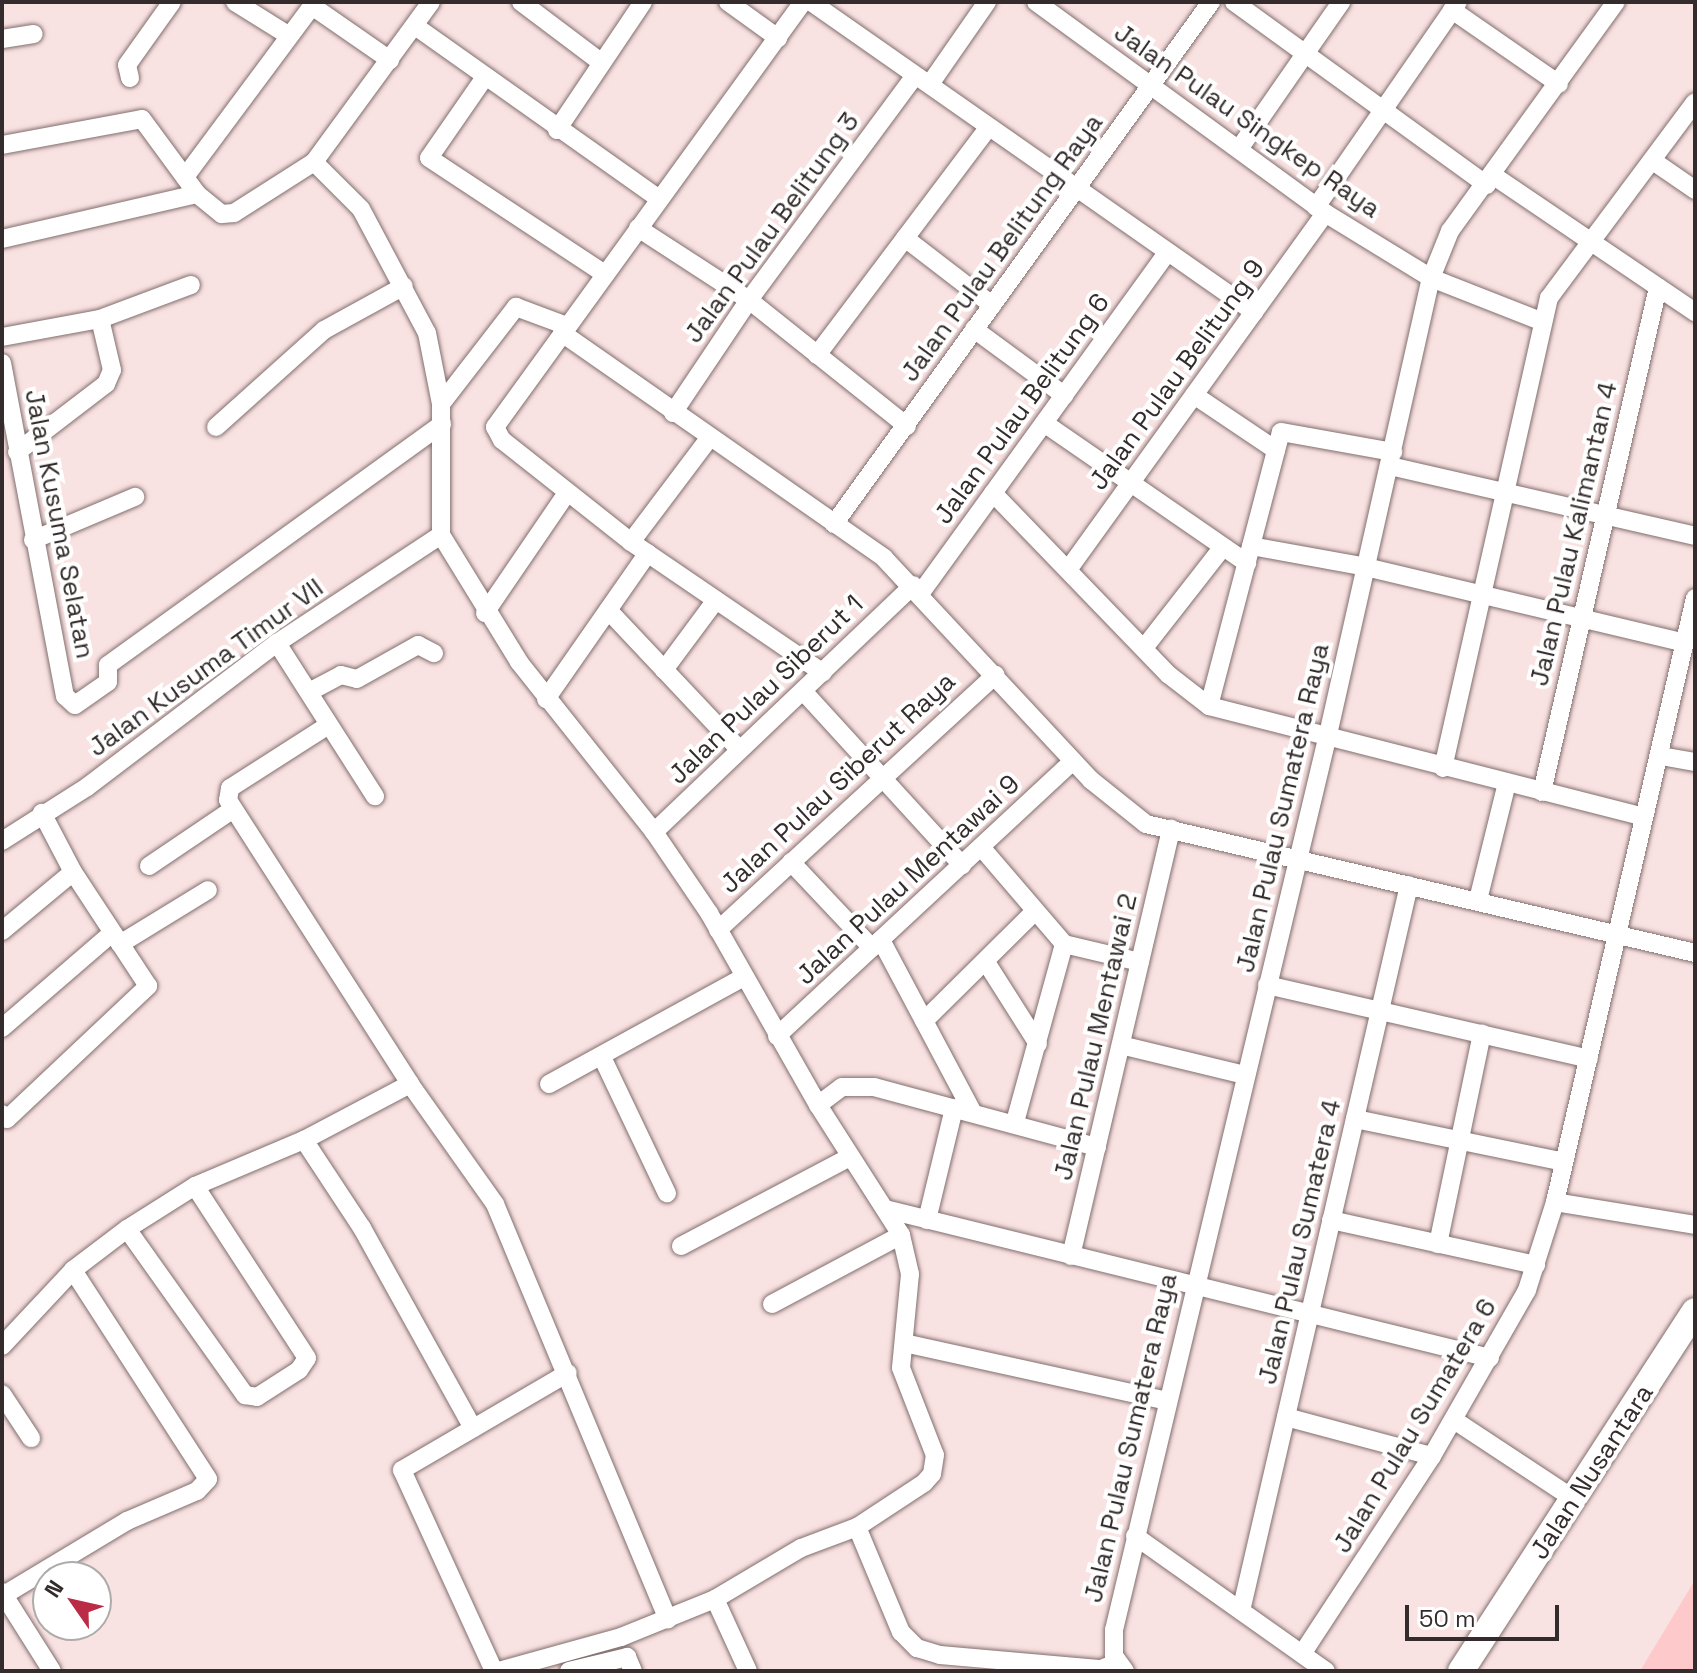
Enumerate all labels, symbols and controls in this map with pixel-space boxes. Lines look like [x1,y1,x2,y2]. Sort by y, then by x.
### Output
street label: Jalan Pulau Singkep Raya [1108,17,1386,225]
street label: Jalan Pulau Belitung 3 [678,107,866,349]
street label: Jalan Pulau Belitung Raya [894,108,1110,388]
street label: Jalan Pulau Belitung 9 [1083,254,1271,496]
street label: Jalan Pulau Belitung 6 [928,288,1116,530]
street label: Jalan Pulau Kalimantan 4 [1524,379,1624,689]
street label: Jalan Kusuma Selatan [18,387,100,661]
street label: Jalan Kusuma Timur VII [82,572,330,764]
street label: Jalan Pulau Siberut 1 [662,589,870,791]
street label: Jalan Pulau Sumatera Raya [1230,640,1336,976]
street label: Jalan Pulau Siberut Raya [714,666,962,900]
street label: Jalan Pulau Mentawai 9 [790,769,1026,991]
street label: Jalan Pulau Mentawai 2 [1048,891,1144,1183]
street label: Jalan Pulau Sumatera 4 [1252,1097,1348,1387]
street label: Jalan Pulau Sumatera Raya [1078,1270,1184,1606]
street label: Jalan Pulau Sumatera 6 [1327,1293,1503,1559]
street label: Jalan Nusantara [1524,1379,1660,1565]
north arrow [32,1561,112,1641]
text: N [38,1575,69,1603]
scale bar [1409,1589,1563,1639]
text: 50 m [1419,1603,1476,1634]

